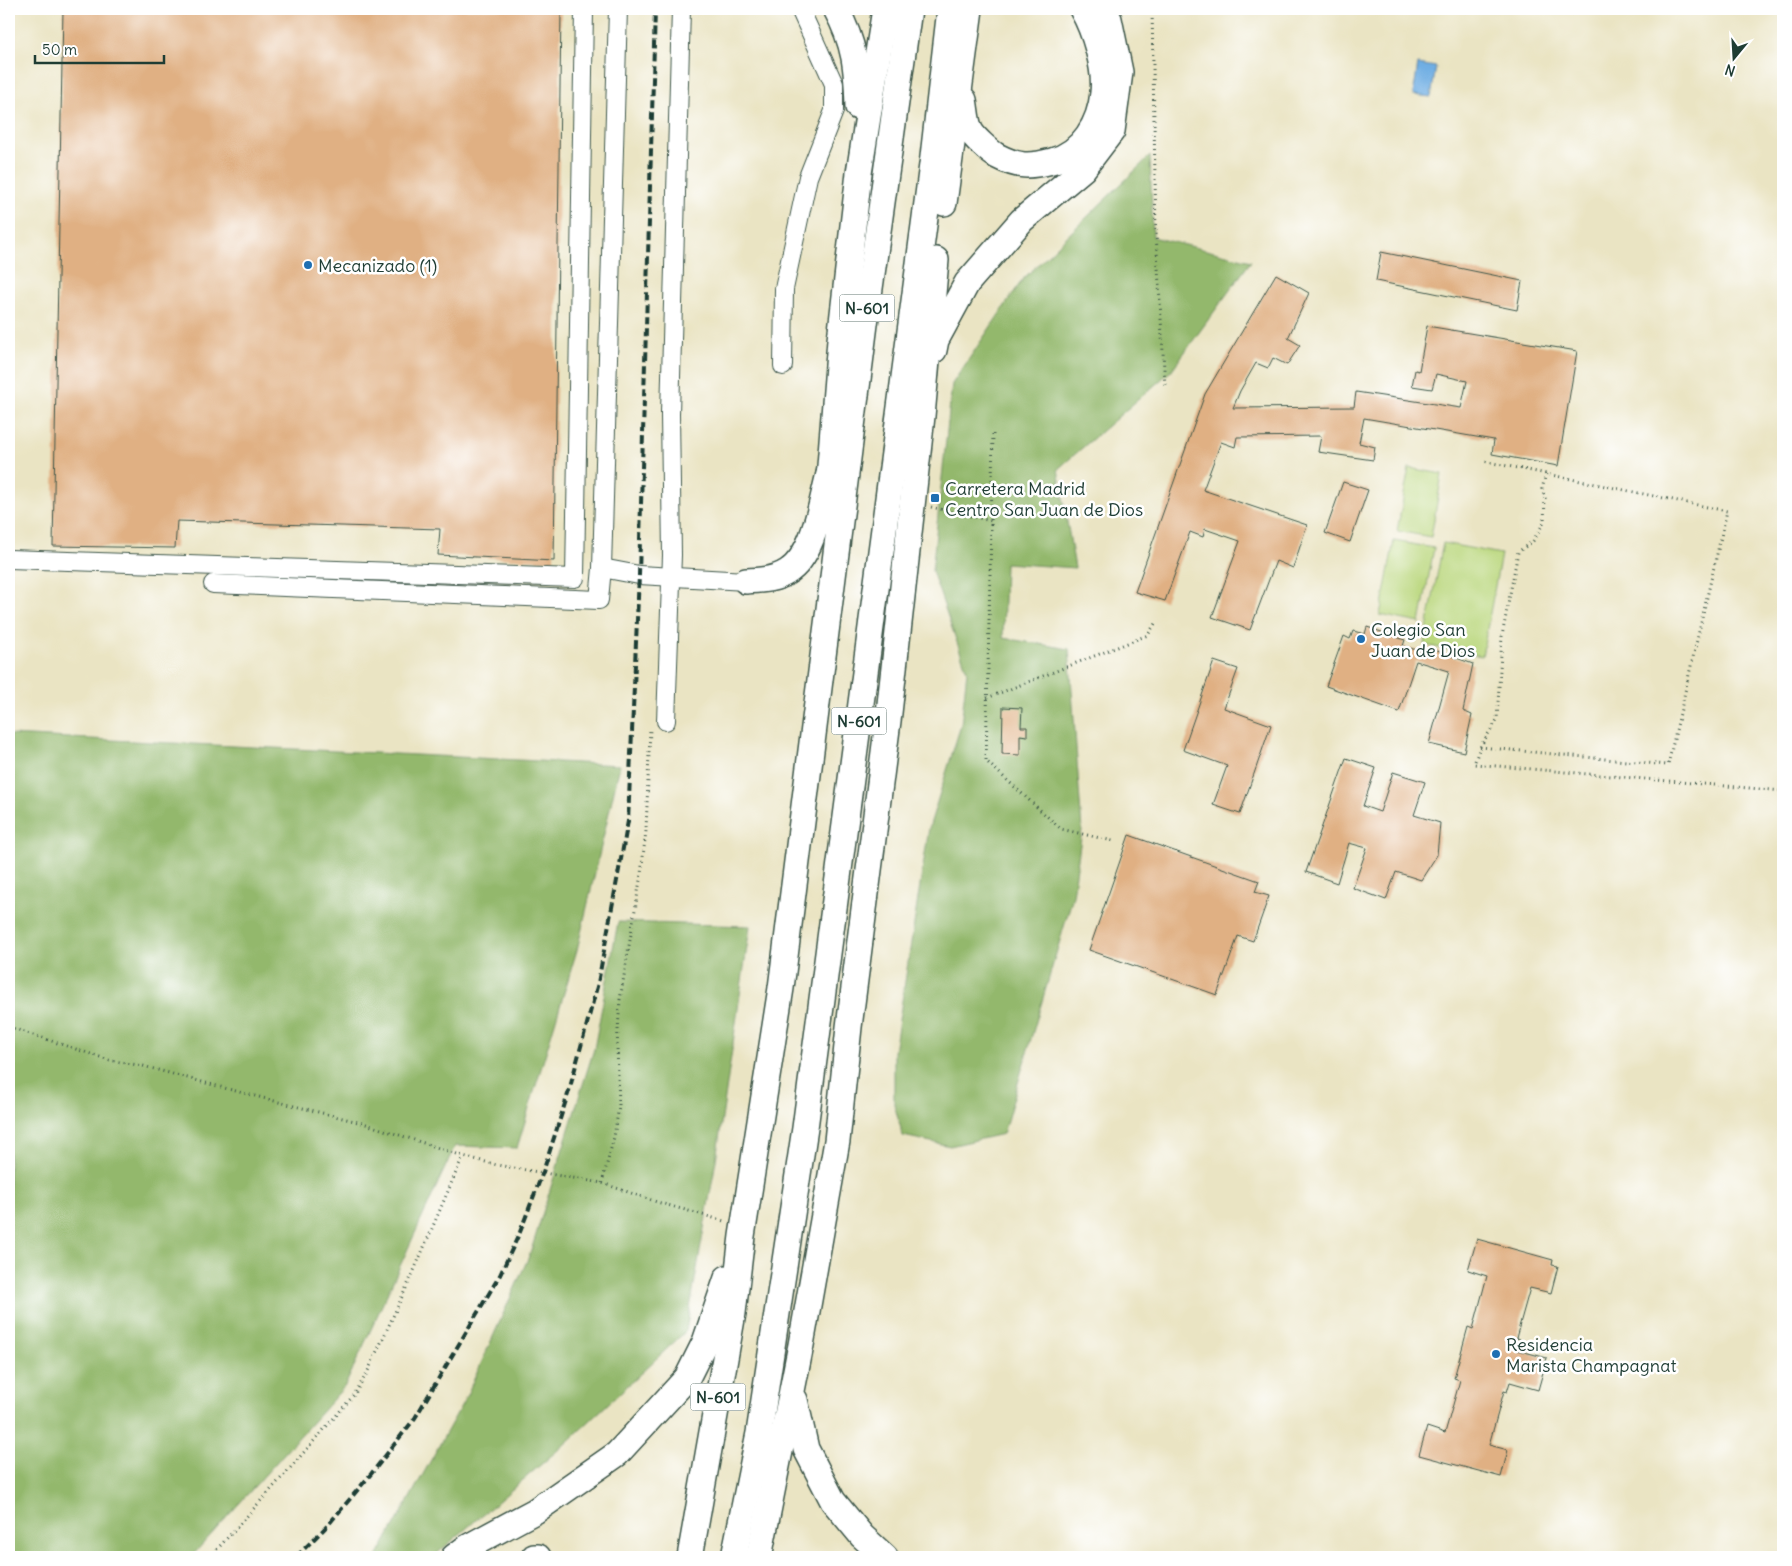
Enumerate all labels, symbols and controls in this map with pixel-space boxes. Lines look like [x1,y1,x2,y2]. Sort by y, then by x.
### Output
scale bar [35,32,164,64]
north arrow [1710,32,1760,82]
text: 50 m [42,40,77,59]
text: N [1723,60,1737,80]
place label: Mecanizado (1) [318,254,437,277]
marker: Mecanizado (1) [302,259,314,271]
road number: N-601 [840,294,894,322]
place label: Carretera Madrid Centro San Juan de Dios [945,477,1143,521]
marker: Carretera Madrid Centro San Juan de Dios [929,492,941,504]
place label: Colegio San Juan de Dios [1371,618,1475,662]
marker: Colegio San Juan de Dios [1355,633,1367,645]
road number: N-601 [832,708,886,734]
place label: Residencia Marista Champagnat [1506,1333,1677,1377]
marker: Residencia Marista Champagnat [1490,1348,1502,1360]
road number: N-601 [690,1384,746,1410]

